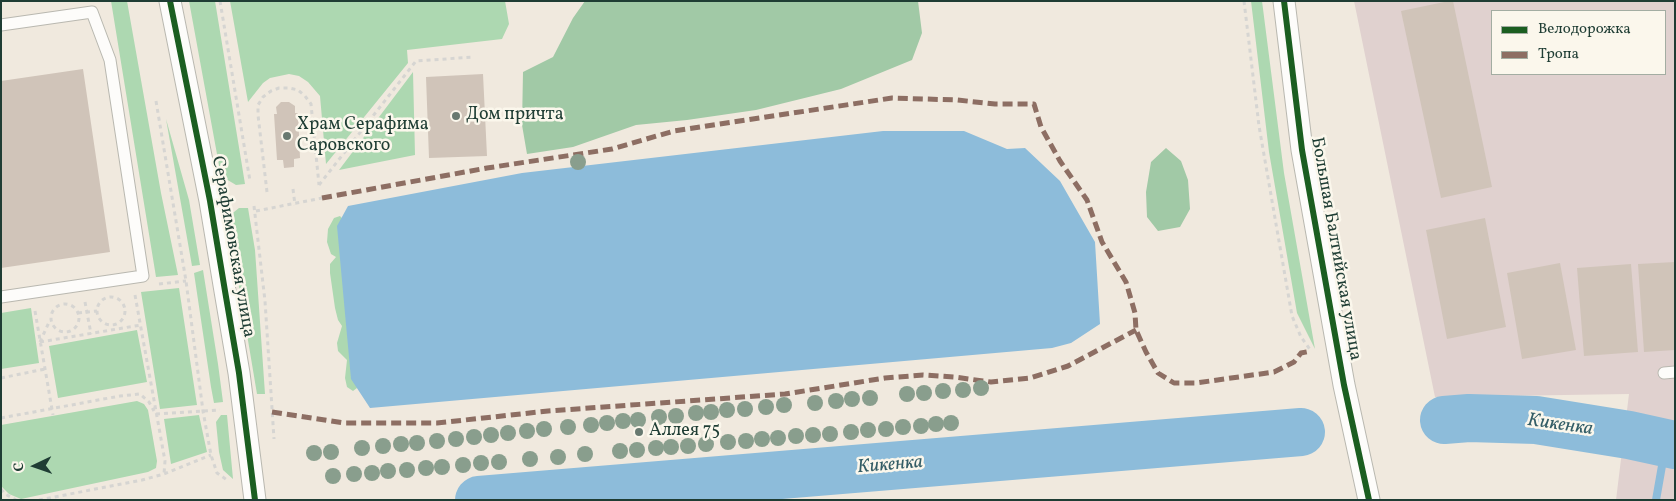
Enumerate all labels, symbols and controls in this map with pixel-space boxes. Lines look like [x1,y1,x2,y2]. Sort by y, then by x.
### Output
legend [1491,10,1666,75]
text: Велодорожка [1538,19,1631,40]
text: Тропа [1538,44,1579,65]
place label: Дом причта [466,105,564,127]
marker: Дом причта [450,110,462,122]
place label: Храм Серафима Саровского [297,115,429,158]
marker: Храм Серафима Саровского [281,130,293,142]
street label: Большая Балтийская улица [1305,136,1365,362]
street label: Серафимовская улица [205,155,259,339]
water label: Кикенка [1526,410,1594,442]
place label: Аллея 75 [649,421,720,443]
marker: Аллея 75 [633,426,645,438]
north arrow [10,441,60,491]
water label: Кикенка [856,452,924,480]
text: С [10,462,29,472]

